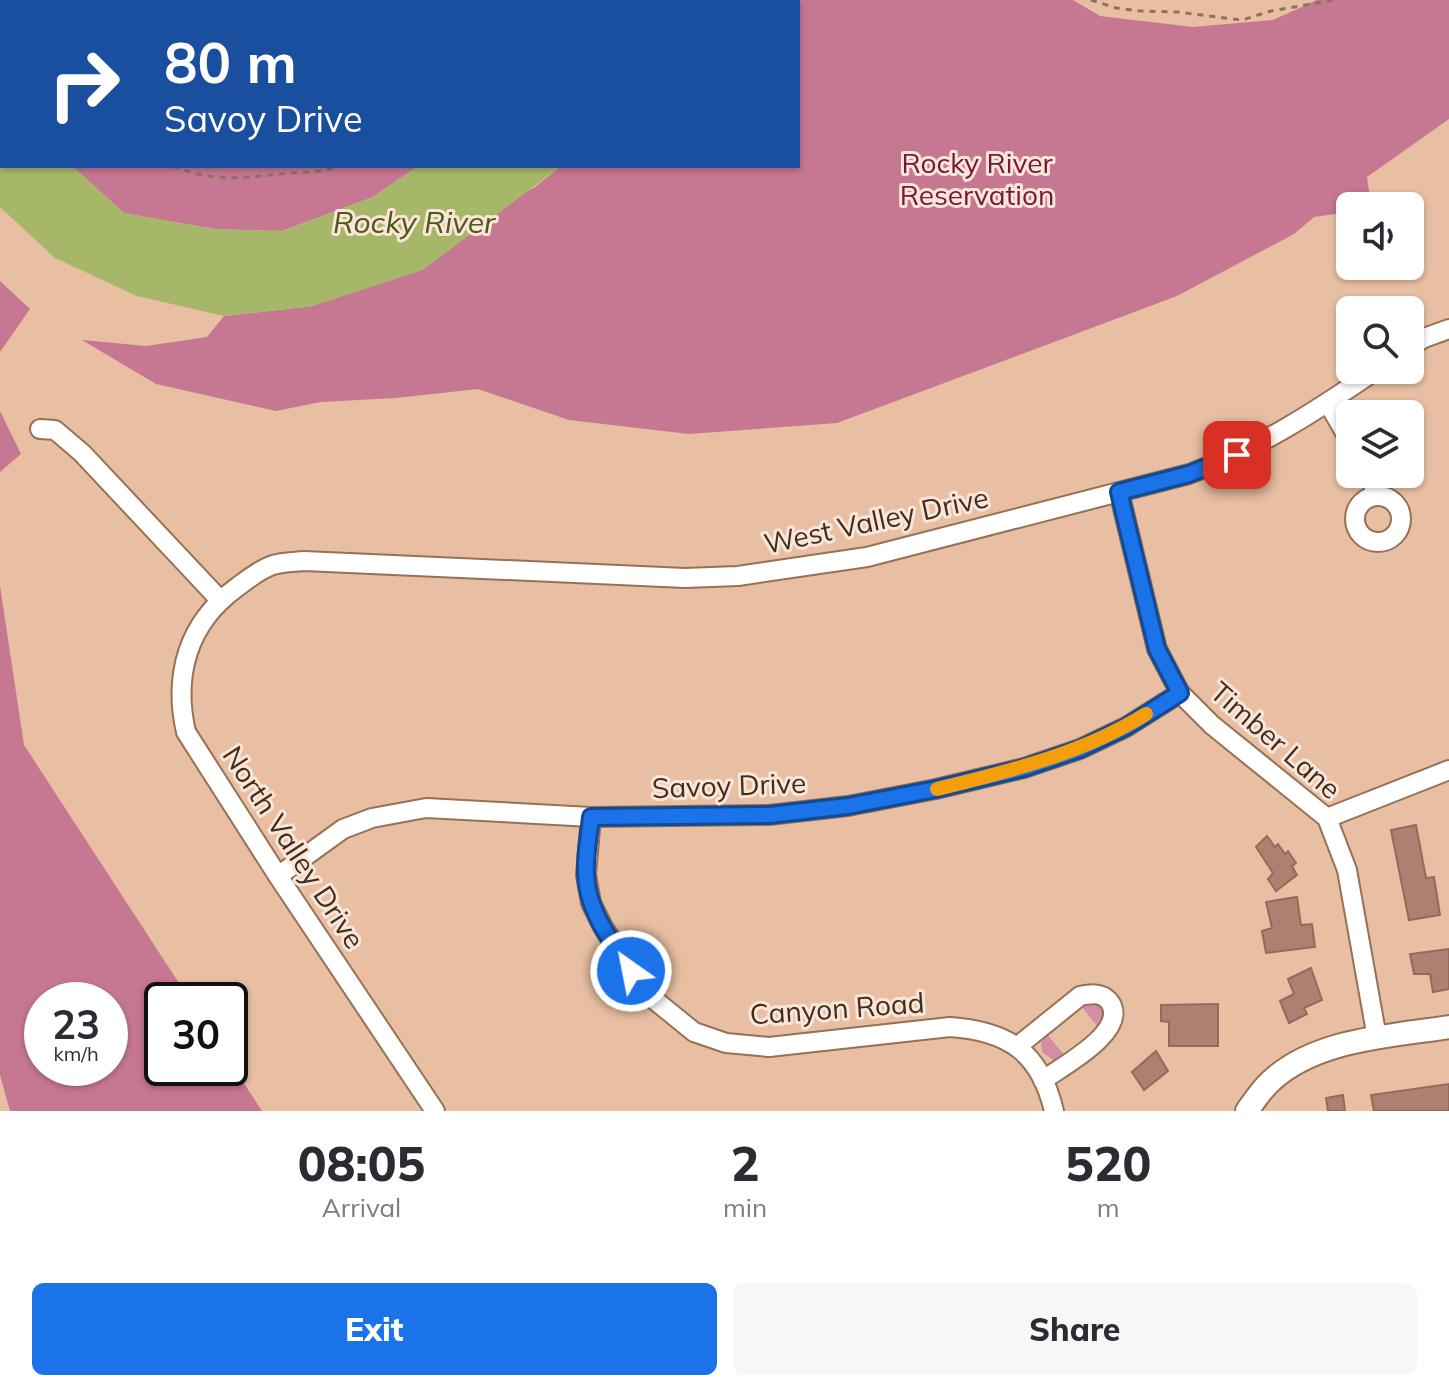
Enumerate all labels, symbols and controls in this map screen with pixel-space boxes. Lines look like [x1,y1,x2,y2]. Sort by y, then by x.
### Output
text: 80 m [164,27,297,97]
icon: right [32,32,136,136]
text: Savoy Drive [164,96,362,141]
park label: Rocky River Reservation [900,145,1054,212]
map controls [1336,192,1424,488]
button: sound [1336,192,1424,280]
water label: Rocky River [333,203,496,241]
button: search [1336,296,1424,384]
button: layers [1336,400,1424,488]
pin [1203,421,1271,489]
icon: arrive [1215,433,1259,477]
street label: West Valley Drive [761,479,991,561]
street label: Timber Lane [1204,674,1348,806]
street label: North Valley Drive [216,739,372,955]
street label: Savoy Drive [651,765,807,805]
position arrow [589,929,673,1013]
speed limit sign: 30 [144,982,248,1086]
street label: Canyon Road [749,984,925,1032]
text: 23 [52,999,100,1049]
text: km/h [53,1041,99,1066]
text: 08:05 [298,1133,425,1193]
text: 2 [731,1133,760,1193]
text: 520 [1065,1133,1151,1193]
text: Arrival [322,1191,401,1224]
text: min [723,1191,767,1224]
text: m [1097,1191,1120,1224]
button: Exit [32,1283,717,1375]
button: Share [733,1283,1417,1375]

